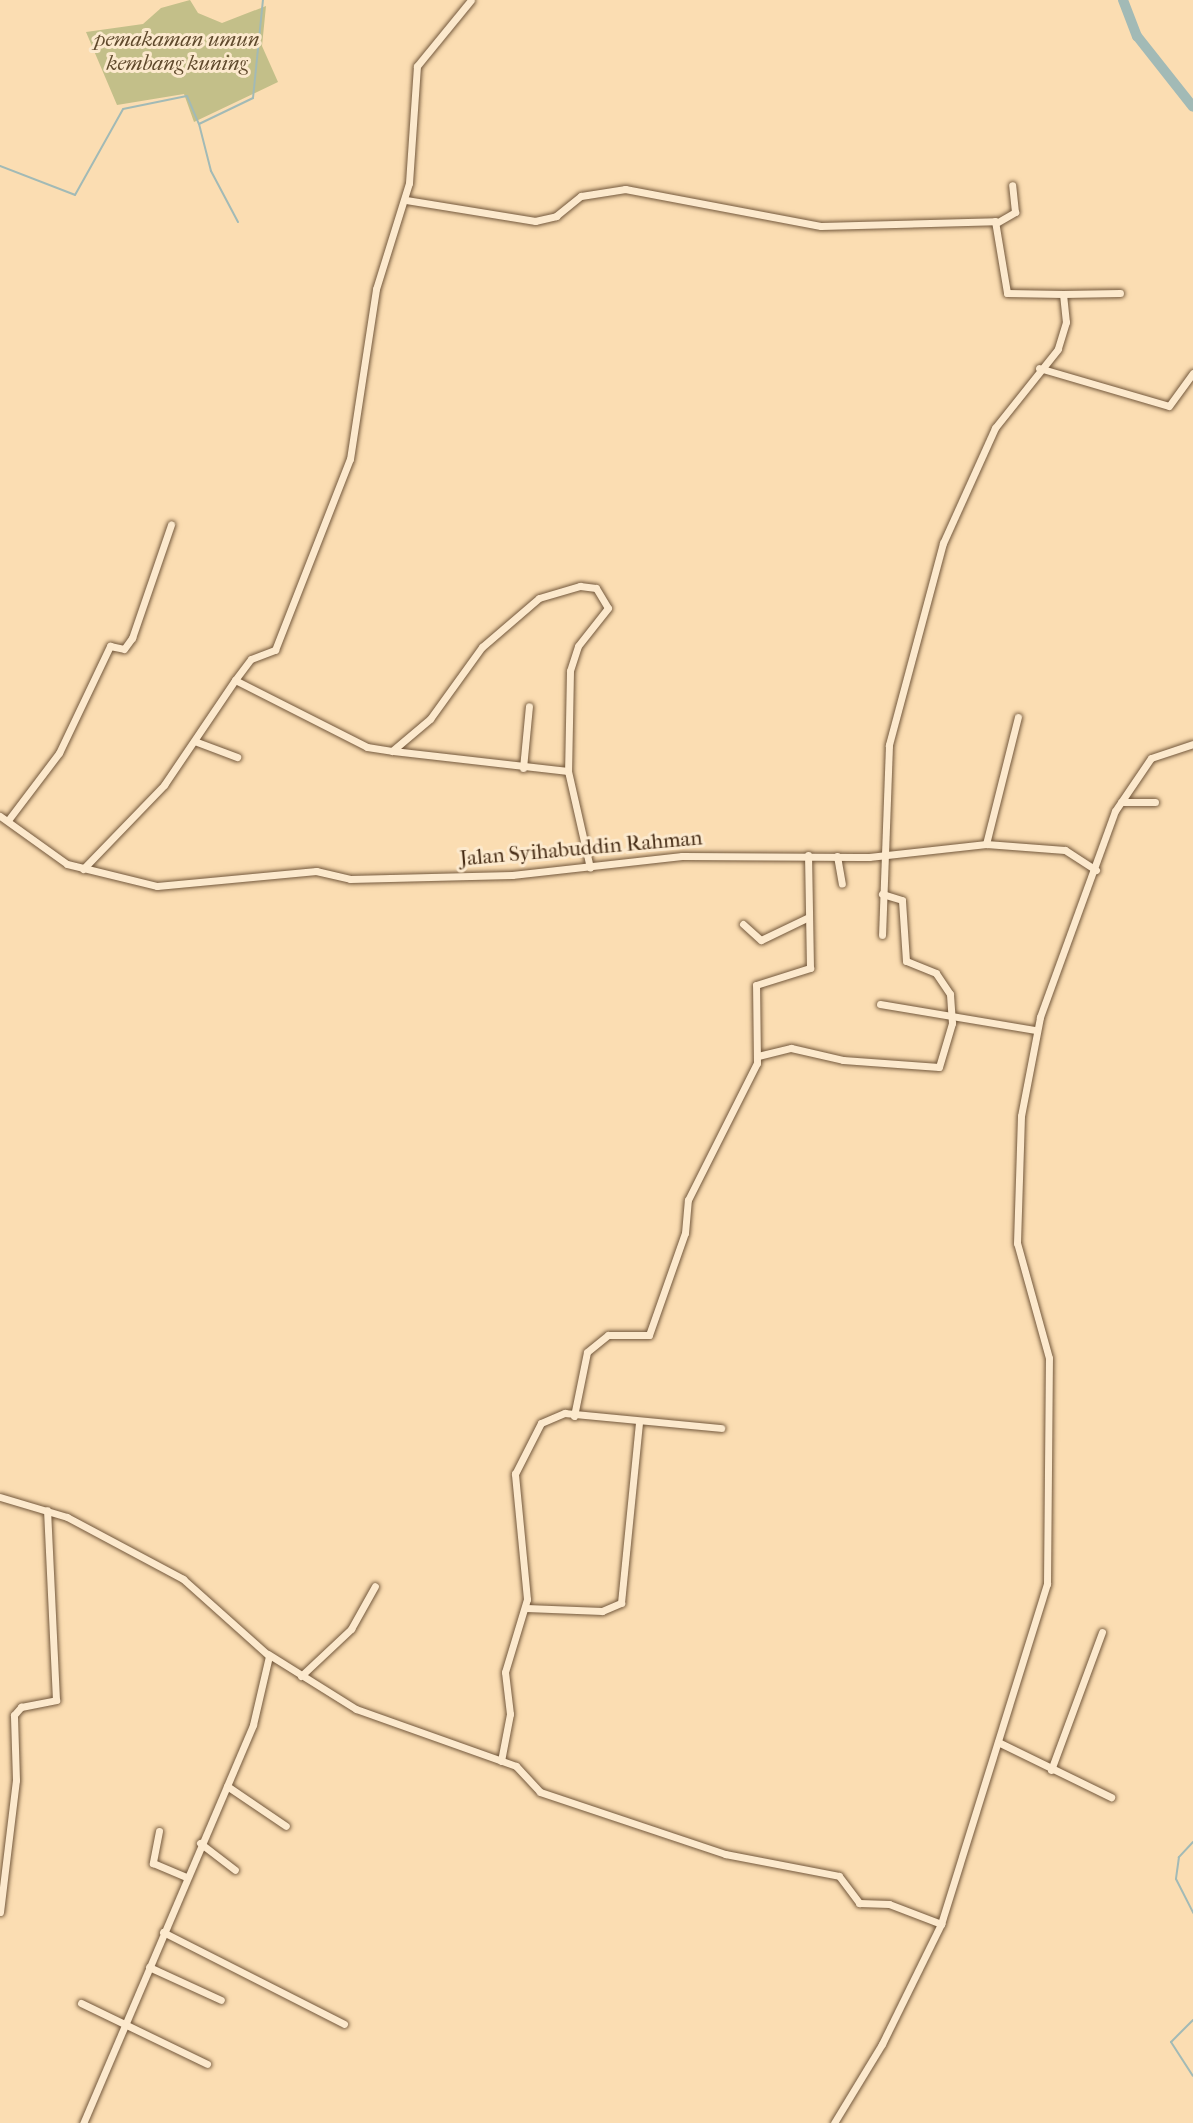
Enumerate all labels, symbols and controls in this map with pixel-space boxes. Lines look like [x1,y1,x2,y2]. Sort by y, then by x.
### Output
park label: pemakaman umun kembang kuning [95,26,259,76]
street label: Jalan Syihabuddin Rahman [459,825,703,871]

